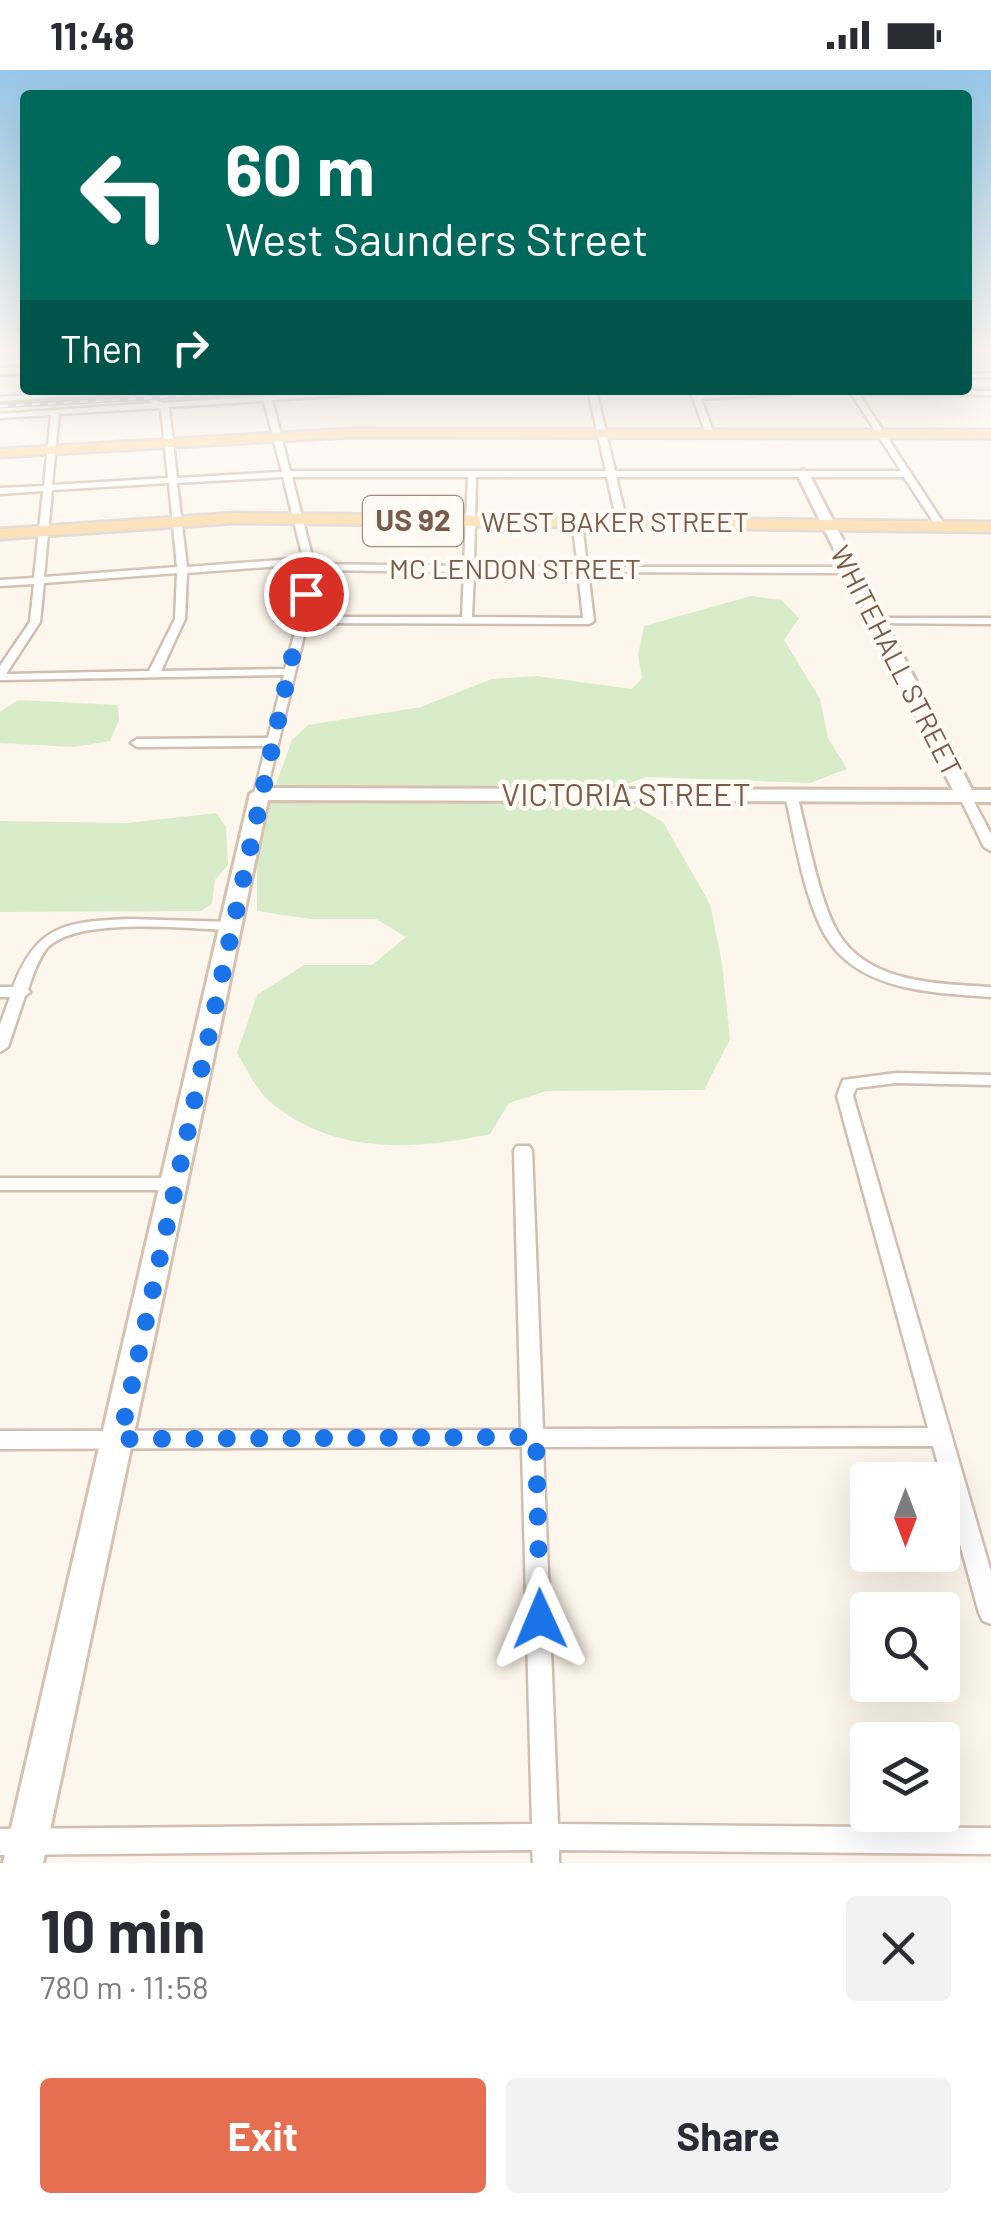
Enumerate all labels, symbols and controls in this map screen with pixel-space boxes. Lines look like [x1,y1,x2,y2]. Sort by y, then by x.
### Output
text: 11:48 [50,12,135,58]
text: 60 m [225,126,375,210]
icon: left [60,130,190,260]
text: West Saunders Street [225,211,648,265]
icon: right [163,320,218,375]
text: Then [60,325,143,371]
road number: US 92 [363,496,463,546]
street label: WEST BAKER STREET [481,504,749,538]
street label: WHITEHALL STREET [824,539,970,782]
street label: MC LENDON STREET [389,551,641,585]
pin [264,552,349,637]
icon: arrive [279,567,334,622]
street label: VICTORIA STREET [501,774,751,812]
north arrow [850,1462,960,1572]
map controls [850,1462,960,1832]
position arrow [488,1567,592,1671]
button: search [850,1592,960,1702]
button: layers [850,1722,960,1832]
text: 10 min [40,1893,206,1965]
button: close [846,1896,951,2001]
text: 780 m · 11:58 [40,1967,209,2005]
button: Exit [40,2078,486,2193]
button: Share [506,2078,951,2193]

